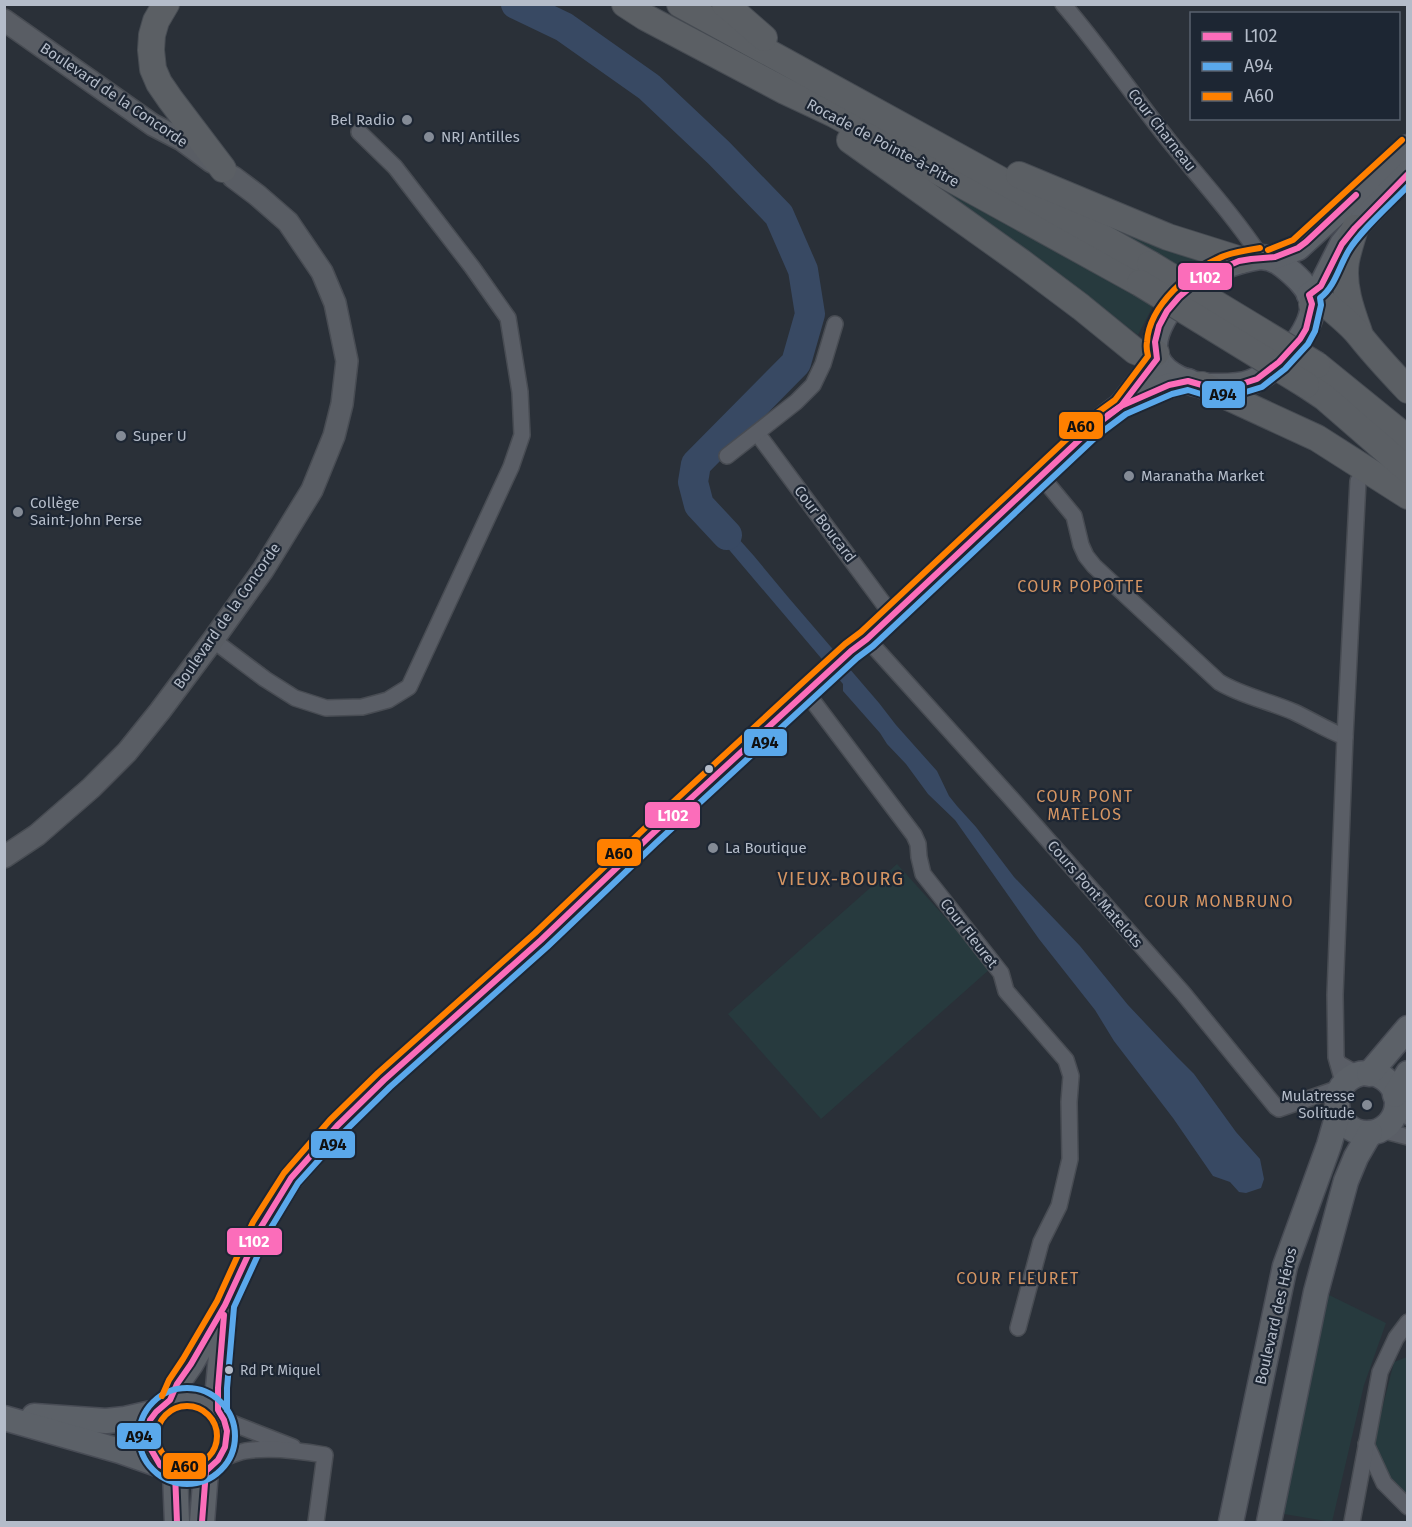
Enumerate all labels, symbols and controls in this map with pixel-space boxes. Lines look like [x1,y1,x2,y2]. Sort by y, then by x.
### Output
legend [1190,12,1400,120]
text: L102 [1244,25,1277,47]
street label: Boulevard de la Concorde [37,39,191,151]
text: A94 [1244,55,1273,77]
street label: Cour Charneau [1124,85,1200,175]
text: A60 [1244,85,1274,107]
street label: Rocade de Pointe-à-Pitre [804,95,962,191]
place label: Bel Radio [330,111,395,129]
marker: Bel Radio [400,113,414,127]
place label: NRJ Antilles [441,128,520,146]
marker: NRJ Antilles [422,130,436,144]
line badge: L102 [1177,262,1233,291]
text: L102 [1189,268,1221,287]
line badge: A94 [1201,380,1246,409]
text: A94 [1208,385,1237,404]
line badge: A60 [1058,411,1104,440]
text: A60 [1066,417,1095,436]
place label: Super U [133,427,187,445]
marker: Super U [114,429,128,443]
place label: Maranatha Market [1141,467,1265,485]
marker: Maranatha Market [1122,469,1136,483]
street label: Cour Boucard [790,482,860,566]
place label: Collège Saint-John Perse [30,494,142,529]
marker: Collège Saint-John Perse [11,505,25,519]
street label: Boulevard de la Concorde [170,540,284,692]
district label: COUR POPOTTE [1017,577,1145,596]
line badge: A94 [743,728,788,757]
text: A94 [750,733,779,752]
unlabelled marker [703,763,715,775]
district label: COUR PONT MATELOS [1036,787,1134,824]
line badge: L102 [644,801,701,829]
text: L102 [657,806,689,825]
street label: Cours Pont Matelots [1044,837,1146,951]
line badge: A60 [596,838,642,867]
place label: La Boutique [725,839,807,857]
marker: La Boutique [706,841,720,855]
text: A60 [604,844,633,863]
district label: VIEUX-BOURG [777,868,905,890]
district label: COUR MONBRUNO [1144,892,1294,911]
street label: Cour Fleuret [936,895,1002,972]
place label: Mulatresse Solitude [1281,1087,1355,1122]
marker: Mulatresse Solitude [1360,1098,1374,1112]
line badge: A94 [310,1130,356,1159]
text: A94 [318,1135,347,1154]
line badge: L102 [226,1227,283,1256]
text: L102 [238,1232,270,1251]
street label: Boulevard des Héros [1251,1246,1301,1386]
district label: COUR FLEURET [956,1269,1080,1288]
place label: Rd Pt Miquel [240,1362,320,1379]
marker: Rd Pt Miquel [223,1364,235,1376]
line badge: A94 [116,1422,162,1450]
text: A94 [124,1427,153,1446]
line badge: A60 [162,1452,207,1480]
text: A60 [170,1457,199,1476]

